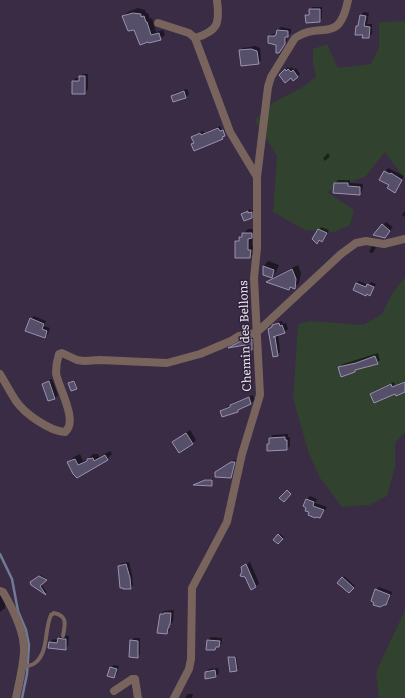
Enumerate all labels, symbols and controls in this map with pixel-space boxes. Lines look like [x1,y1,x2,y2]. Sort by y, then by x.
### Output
street label: Chemin des Bellons [233,279,255,392]

